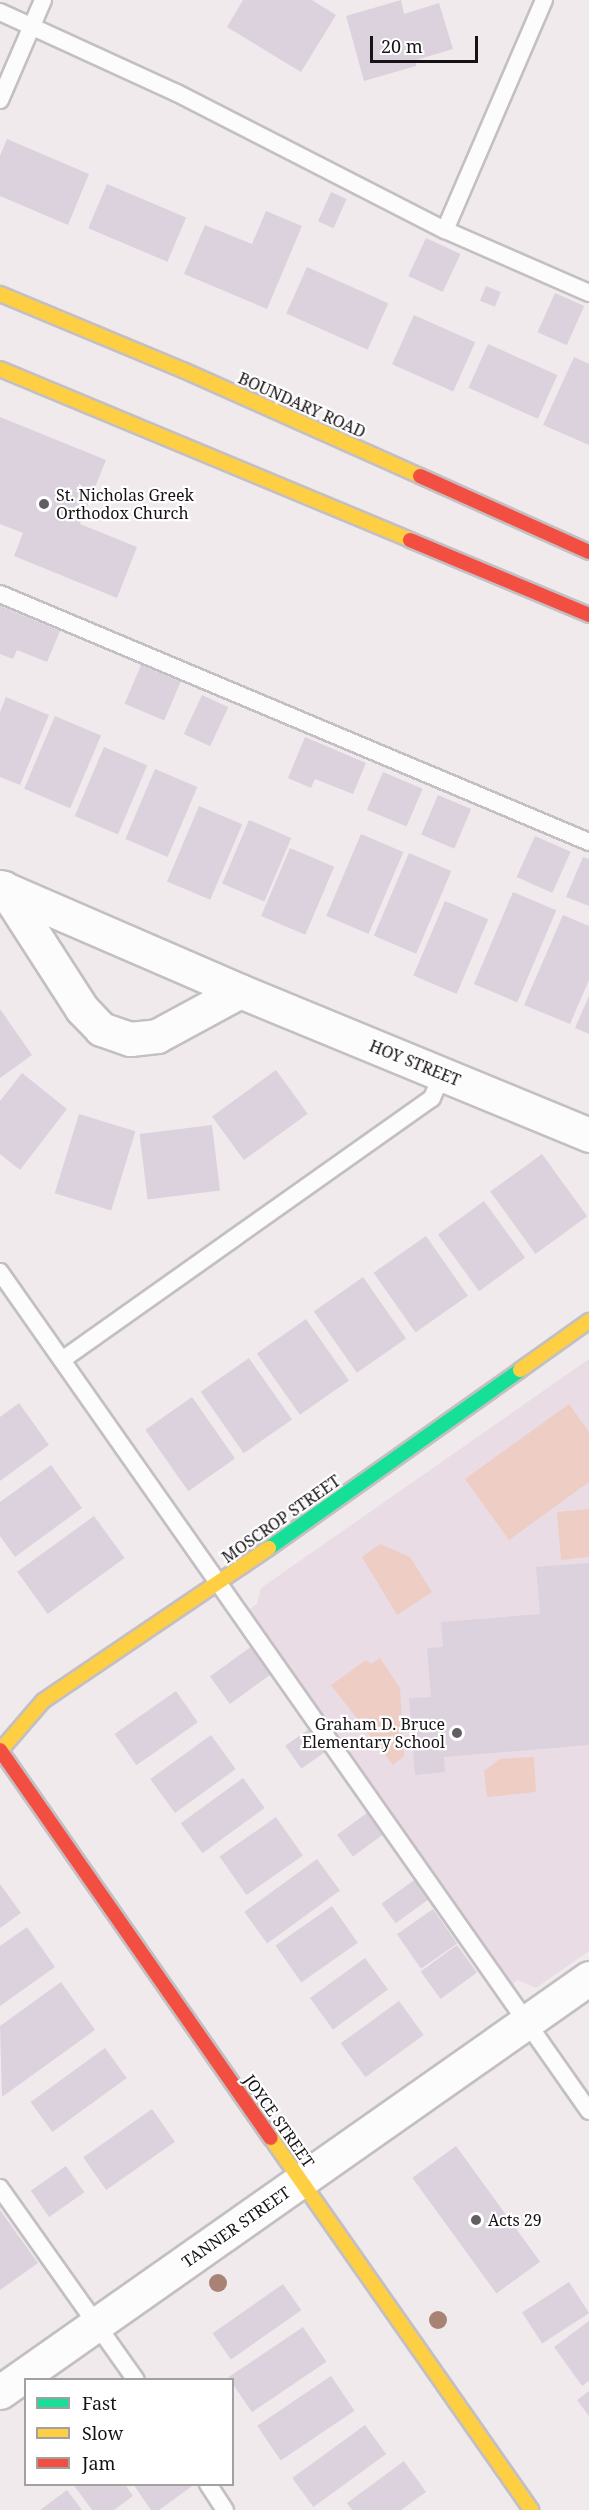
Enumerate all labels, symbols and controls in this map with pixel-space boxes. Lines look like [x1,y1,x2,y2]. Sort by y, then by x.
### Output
scale bar [373,24,481,62]
text: 20 m [381,34,423,58]
street label: BOUNDARY ROAD [235,368,369,442]
place label: St. Nicholas Greek Orthodox Church [56,485,194,523]
marker: St. Nicholas Greek Orthodox Church [37,497,51,511]
street label: HOY STREET [367,1036,463,1090]
street label: MOSCROP STREET [218,1471,344,1567]
place label: Graham D. Bruce Elementary School [302,1714,445,1752]
marker: Graham D. Bruce Elementary School [450,1726,464,1740]
street label: JOYCE STREET [240,2071,318,2171]
street label: TANNER STREET [178,2183,294,2271]
place label: Acts 29 [488,2210,542,2230]
marker: Acts 29 [469,2213,483,2227]
legend [24,2378,234,2486]
text: Fast [82,2391,117,2415]
text: Slow [82,2421,123,2445]
text: Jam [82,2451,116,2475]

